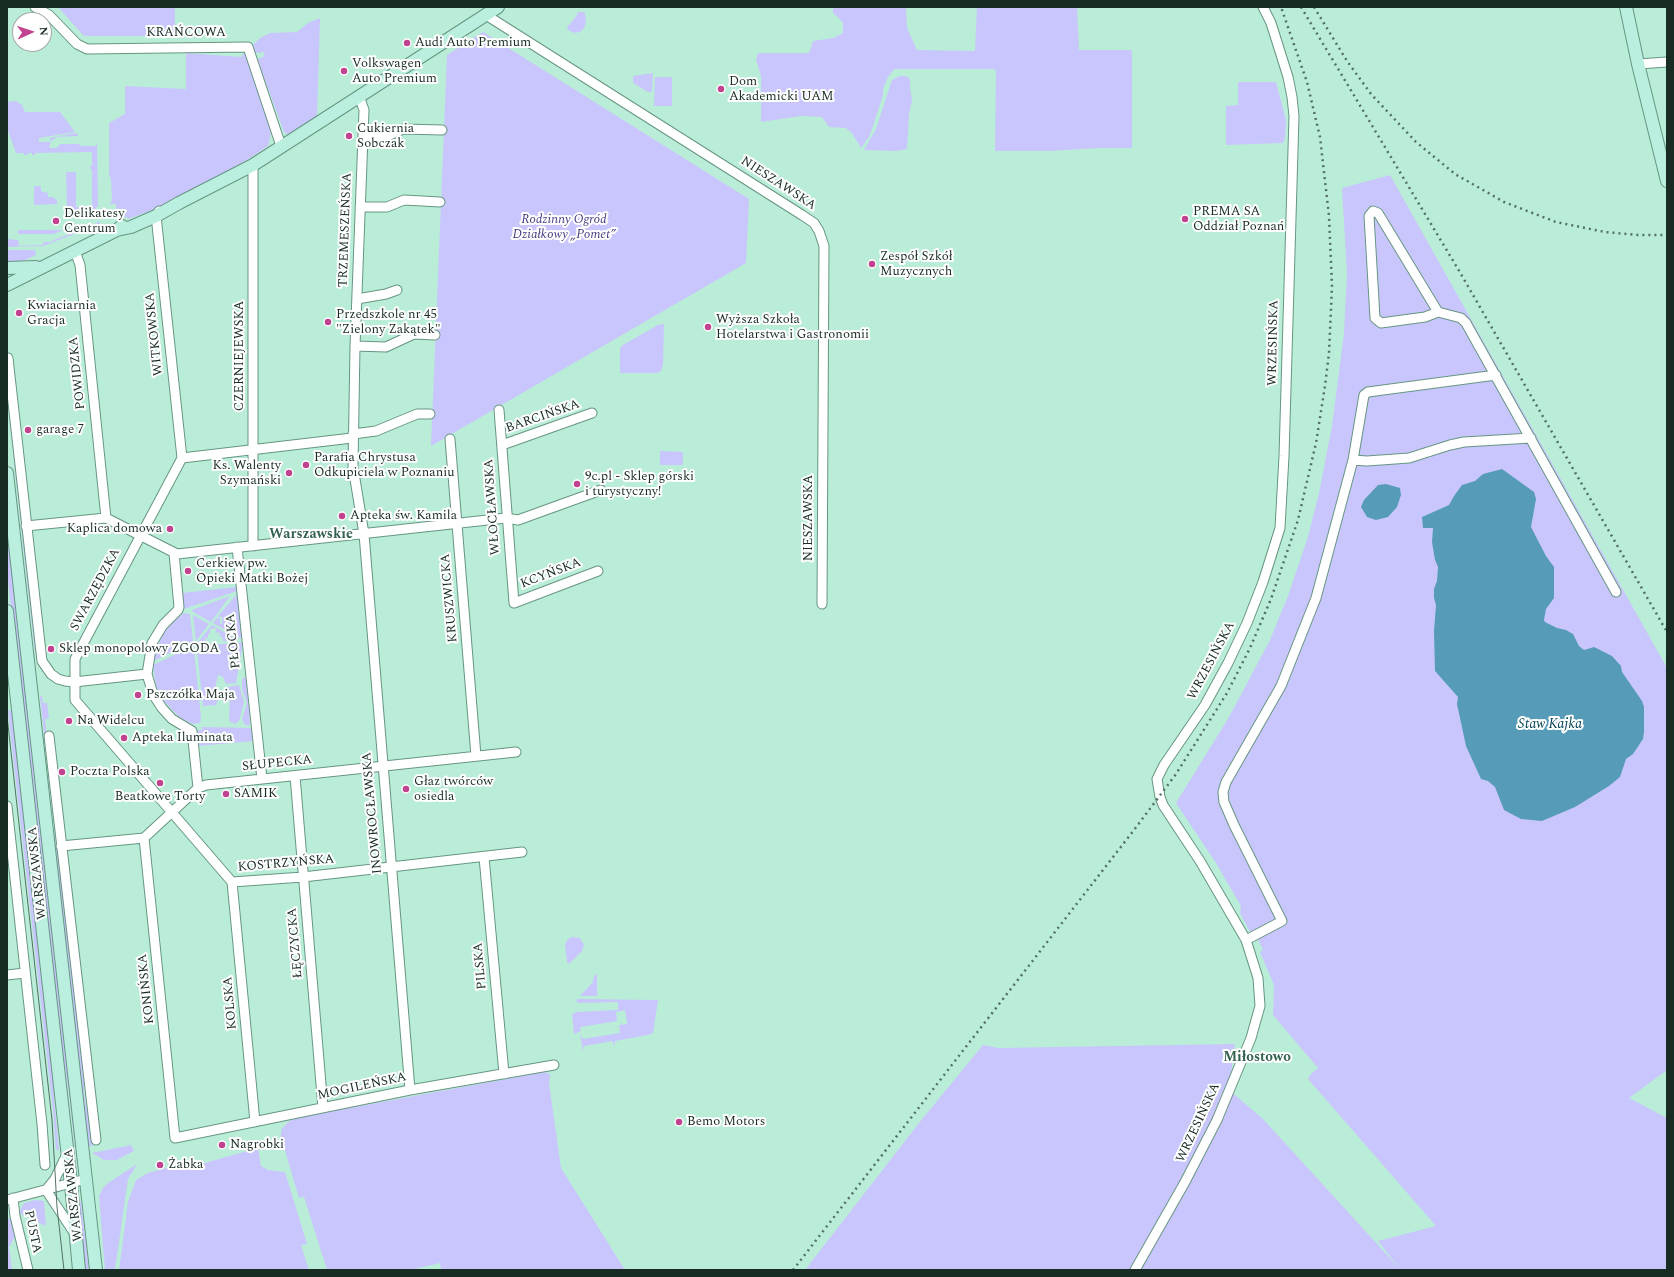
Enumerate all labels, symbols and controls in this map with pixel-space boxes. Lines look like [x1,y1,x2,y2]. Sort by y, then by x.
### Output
north arrow [12,12,52,52]
street label: KRAŃCOWA [146,25,226,41]
text: N [35,26,52,36]
place label: Audi Auto Premium [415,35,531,51]
marker: Audi Auto Premium [402,38,412,48]
place label: Volkswagen Auto Premium [352,56,437,87]
marker: Volkswagen Auto Premium [339,66,349,76]
place label: Dom Akademicki UAM [729,74,834,105]
marker: Dom Akademicki UAM [716,84,726,94]
place label: Cukiernia Sobczak [357,121,414,152]
marker: Cukiernia Sobczak [344,131,354,141]
street label: NIESZAWSKA [737,154,819,214]
street label: TRZEMESZEŃSKA [336,172,356,288]
place label: PREMA SA Oddział Poznań [1193,204,1284,235]
place label: Delikatesy Centrum [64,206,124,237]
park label: Rodzinny Ogród Działkowy „Pomet” [512,212,616,243]
marker: PREMA SA Oddział Poznań [1180,214,1190,224]
marker: Delikatesy Centrum [51,216,61,226]
place label: Zespół Szkół Muzycznych [880,249,953,280]
marker: Zespół Szkół Muzycznych [867,259,877,269]
street label: WITKOWSKA [143,291,167,377]
place label: Kwiaciarnia Gracja [27,298,96,329]
street label: WRZESIŃSKA [1265,300,1283,386]
street label: CZERNIEJEWSKA [232,301,248,411]
place label: Przedszkole nr 45 "Zielony Zakątek" [336,307,440,338]
marker: Kwiaciarnia Gracja [14,308,24,318]
place label: Wyższa Szkoła Hotelarstwa i Gastronomii [716,312,869,343]
marker: Przedszkole nr 45 "Zielony Zakątek" [323,317,333,327]
marker: Wyższa Szkoła Hotelarstwa i Gastronomii [703,322,713,332]
street label: POWIDZKA [66,336,90,410]
street label: BARCIŃSKA [504,397,582,437]
place label: garage 7 [36,422,84,438]
marker: garage 7 [23,425,33,435]
place label: Parafia Chrystusa Odkupiciela w Poznaniu [314,450,455,481]
place label: Ks. Walenty Szymański [213,458,281,489]
street label: WŁOCŁAWSKA [482,458,504,556]
marker: Parafia Chrystusa Odkupiciela w Poznaniu [301,460,311,470]
marker: Ks. Walenty Szymański [284,468,294,478]
place label: 9c.pl - Sklep górski i turystyczny! [585,469,694,500]
street label: NIESZAWSKA [801,475,817,561]
marker: 9c.pl - Sklep górski i turystyczny! [572,479,582,489]
place label: Apteka św. Kamila [350,508,457,524]
marker: Apteka św. Kamila [337,511,347,521]
place label: Kaplica domowa [67,521,162,537]
marker: Kaplica domowa [165,524,175,534]
district label: Warszawskie [269,527,353,543]
street label: SWARZĘDZKA [68,546,124,634]
street label: KRUSZWICKA [438,553,462,643]
street label: KCYŃSKA [519,555,583,593]
place label: Cerkiew pw. Opieki Matki Bożej [196,556,308,587]
marker: Cerkiew pw. Opieki Matki Bożej [183,566,193,576]
street label: PŁOCKA [223,613,245,669]
street label: WRZESIŃSKA [1185,619,1239,703]
place label: Sklep monopolowy ZGODA [59,641,219,657]
marker: Sklep monopolowy ZGODA [46,644,56,654]
place label: Pszczółka Maja [146,687,235,703]
marker: Pszczółka Maja [133,690,143,700]
place label: Na Widelcu [77,713,144,729]
marker: Na Widelcu [64,716,74,726]
water label: Staw Kajka [1518,717,1582,733]
place label: Apteka Iluminata [132,730,233,746]
marker: Apteka Iluminata [119,733,129,743]
street label: INOWROCŁAWSKA [360,751,386,875]
street label: SŁUPECKA [241,753,313,775]
place label: Poczta Polska [70,764,150,780]
marker: Poczta Polska [57,767,67,777]
place label: Głaz twórców osiedla [414,774,493,805]
marker: Beatkowe Torty [155,778,165,788]
marker: Głaz twórców osiedla [401,784,411,794]
place label: SAMIK [234,786,277,802]
place label: Beatkowe Torty [115,789,205,805]
marker: SAMIK [221,789,231,799]
street label: WARSZAWSKA [25,826,51,920]
street label: KOSTRZYŃSKA [237,852,335,876]
street label: ŁĘCZYCKA [285,907,307,979]
street label: PILSKA [471,942,491,990]
street label: KONIŃSKA [136,953,158,1025]
street label: KOLSKA [221,976,241,1030]
district label: Miłostowo [1223,1050,1291,1066]
street label: MOGILEŃSKA [316,1070,408,1104]
street label: WRZESIŃSKA [1174,1081,1224,1165]
place label: Bemo Motors [687,1114,765,1130]
marker: Bemo Motors [674,1117,684,1127]
place label: Nagrobki [230,1137,284,1153]
marker: Nagrobki [217,1140,227,1150]
street label: WARSZAWSKA [61,1148,87,1242]
place label: Żabka [168,1157,203,1173]
marker: Żabka [155,1160,165,1170]
street label: PUSTA [20,1209,44,1255]

